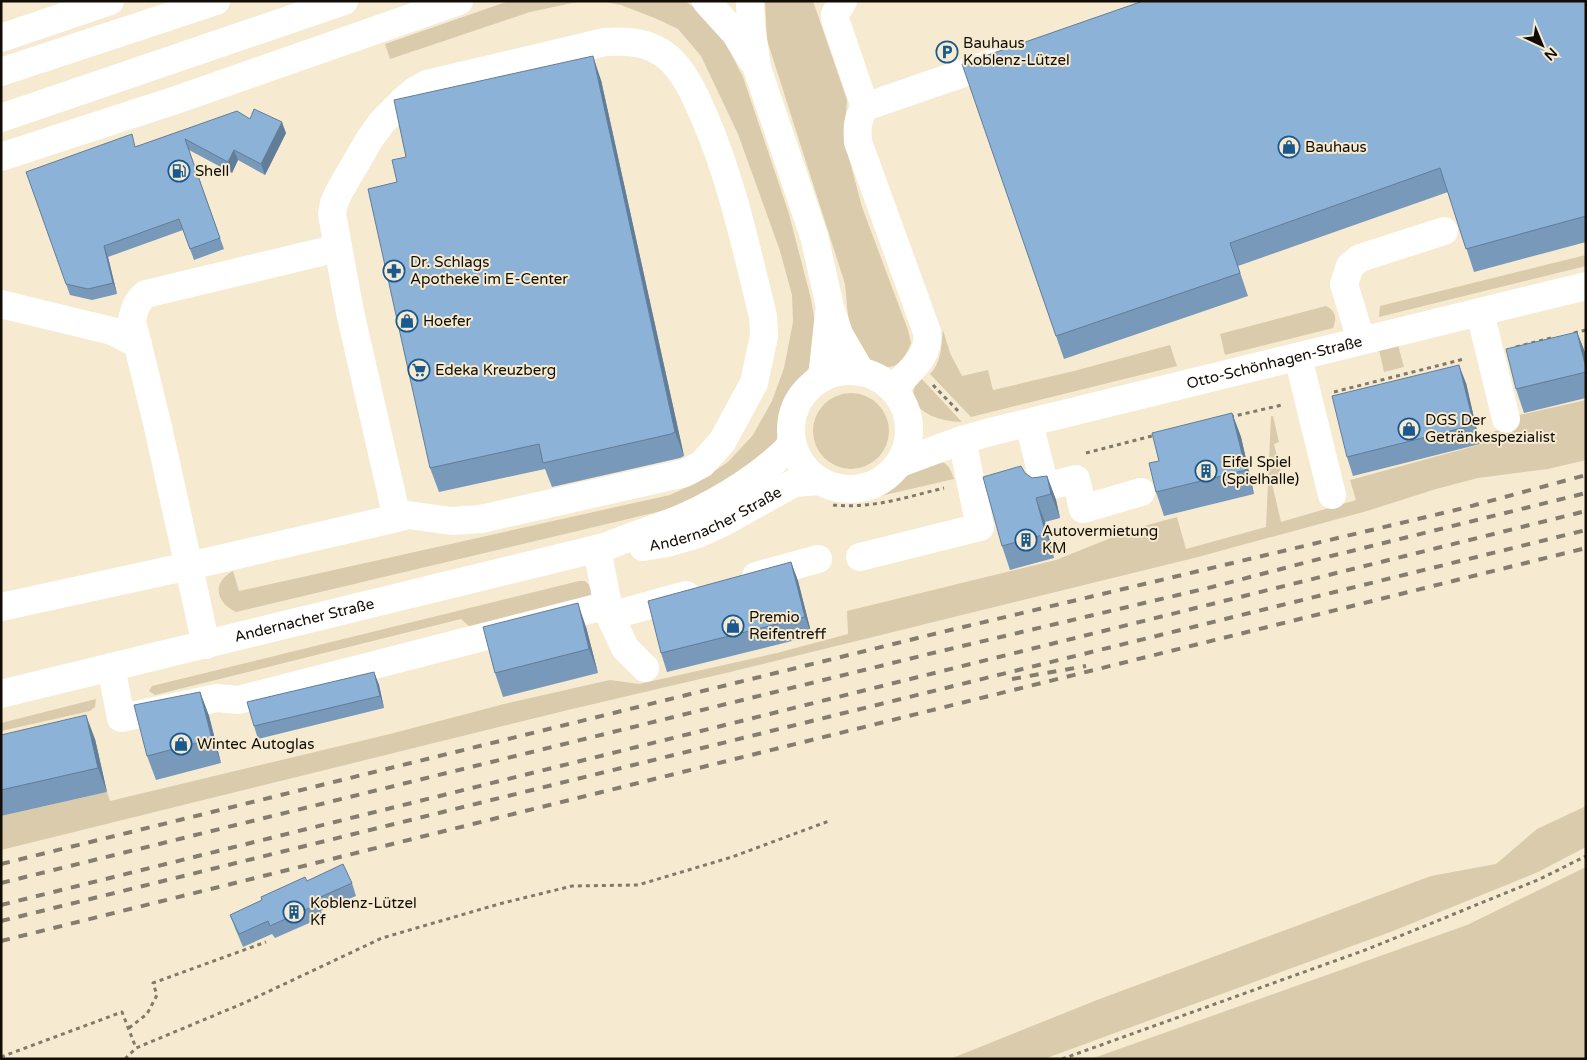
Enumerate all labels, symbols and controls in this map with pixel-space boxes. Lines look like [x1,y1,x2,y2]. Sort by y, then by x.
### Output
north arrow [1517,20,1567,70]
place label: Bauhaus Koblenz-Lützel [963,34,1070,69]
parking icon: Bauhaus Koblenz-Lützel [935,40,959,64]
text: N [1541,44,1561,64]
shop icon: Bauhaus [1277,135,1301,159]
place label: Bauhaus [1305,138,1367,156]
fuel station icon: Shell [167,159,191,183]
place label: Shell [195,162,229,180]
place label: Dr. Schlags Apotheke im E-Center [410,253,568,288]
pharmacy icon: Dr. Schlags Apotheke im E-Center [382,259,406,283]
shop icon: Hoefer [395,309,419,333]
place label: Hoefer [423,312,472,330]
street label: Otto-Schönhagen-Straße [1185,332,1364,393]
supermarket icon: Edeka Kreuzberg [407,358,431,382]
place label: Edeka Kreuzberg [435,361,556,379]
place label: DGS Der Getränkespezialist [1425,411,1556,446]
shop icon: DGS Der Getränkespezialist [1397,417,1421,441]
place label: Eifel Spiel (Spielhalle) [1222,453,1299,488]
building icon: Eifel Spiel (Spielhalle) [1194,459,1218,483]
street label: Andernacher Straße [648,483,785,555]
place label: Autovermietung KM [1042,522,1158,557]
building icon: Autovermietung KM [1014,528,1038,552]
street label: Andernacher Straße [232,594,376,646]
place label: Premio Reifentreff [749,608,826,643]
shop icon: Premio Reifentreff [721,614,745,638]
shop icon: Wintec Autoglas [169,732,193,756]
place label: Wintec Autoglas [197,735,314,753]
place label: Koblenz-Lützel Kf [310,894,417,929]
building icon: Koblenz-Lützel Kf [282,900,306,924]

